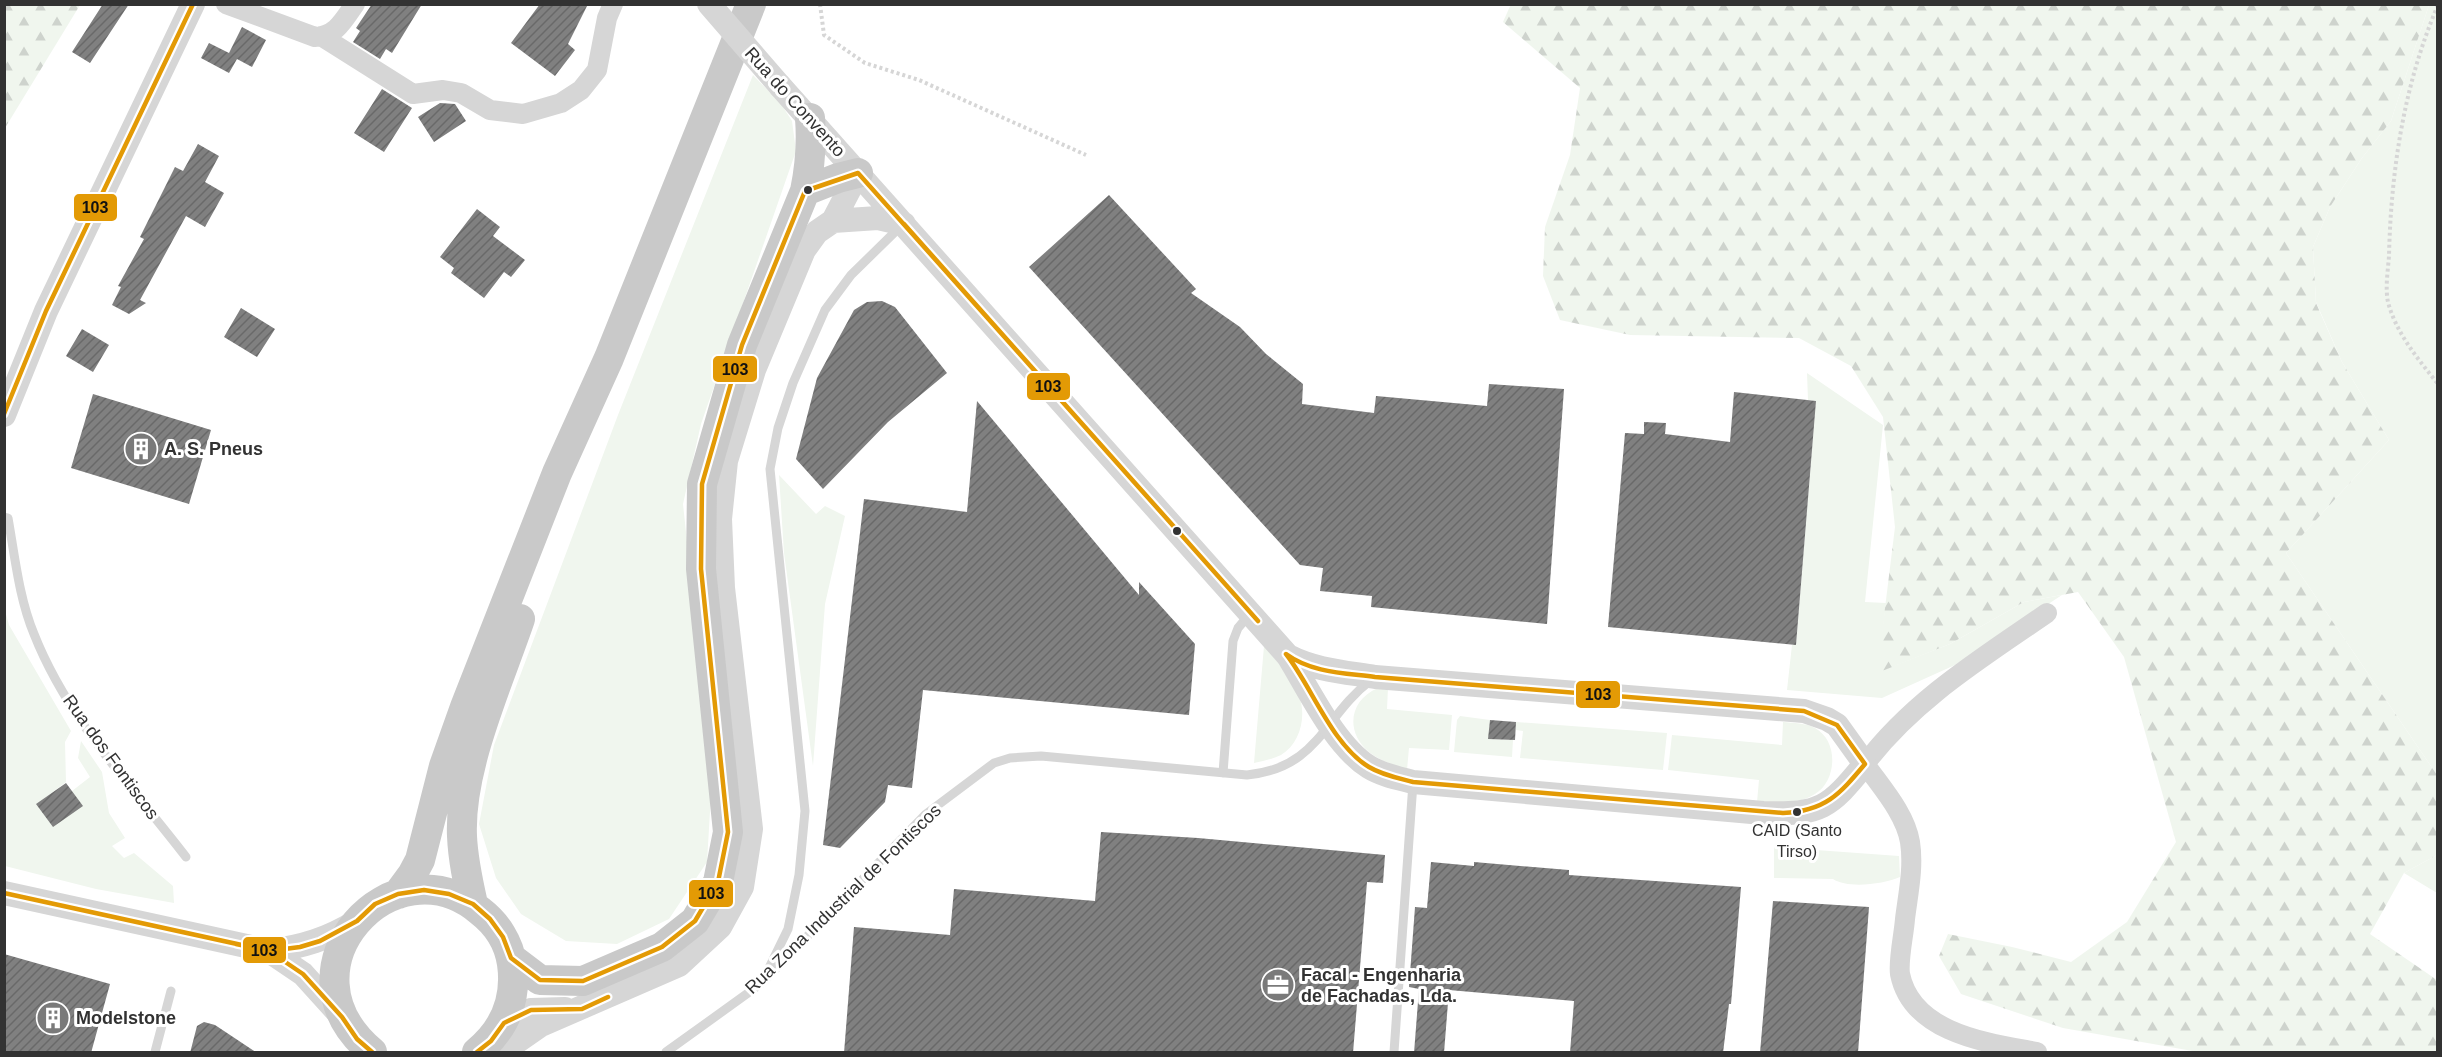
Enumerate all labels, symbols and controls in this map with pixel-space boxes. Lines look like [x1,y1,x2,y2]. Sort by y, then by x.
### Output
street label: Rua do Convento [741,43,849,161]
unlabelled marker [802,184,814,196]
line badge: 103 [73,193,118,222]
text: 103 [82,199,108,216]
line badge: 103 [712,355,758,383]
text: 103 [722,361,748,378]
line badge: 103 [1026,372,1071,401]
text: 103 [1035,378,1061,395]
building icon: A. S. Pneus [123,431,159,467]
place label: A. S. Pneus [164,439,263,459]
unlabelled marker [1171,525,1183,537]
line badge: 103 [1575,680,1621,709]
text: 103 [1585,686,1611,703]
street label: Rua dos Fontiscos [59,691,163,823]
street label: Rua Zona Industrial de Fontiscos [741,800,945,998]
marker: CAID (Santo Tirso) [1791,806,1803,818]
place label: CAID (Santo Tirso) [1752,822,1842,860]
line badge: 103 [688,879,734,908]
text: 103 [698,885,724,902]
line badge: 103 [242,936,287,964]
text: 103 [251,942,277,959]
place label: Facal - Engenharia de Fachadas, Lda. [1301,965,1462,1006]
office icon: Facal - Engenharia de Fachadas, Lda. [1260,967,1296,1003]
building icon: Modelstone [35,1000,71,1036]
place label: Modelstone [76,1008,176,1028]

